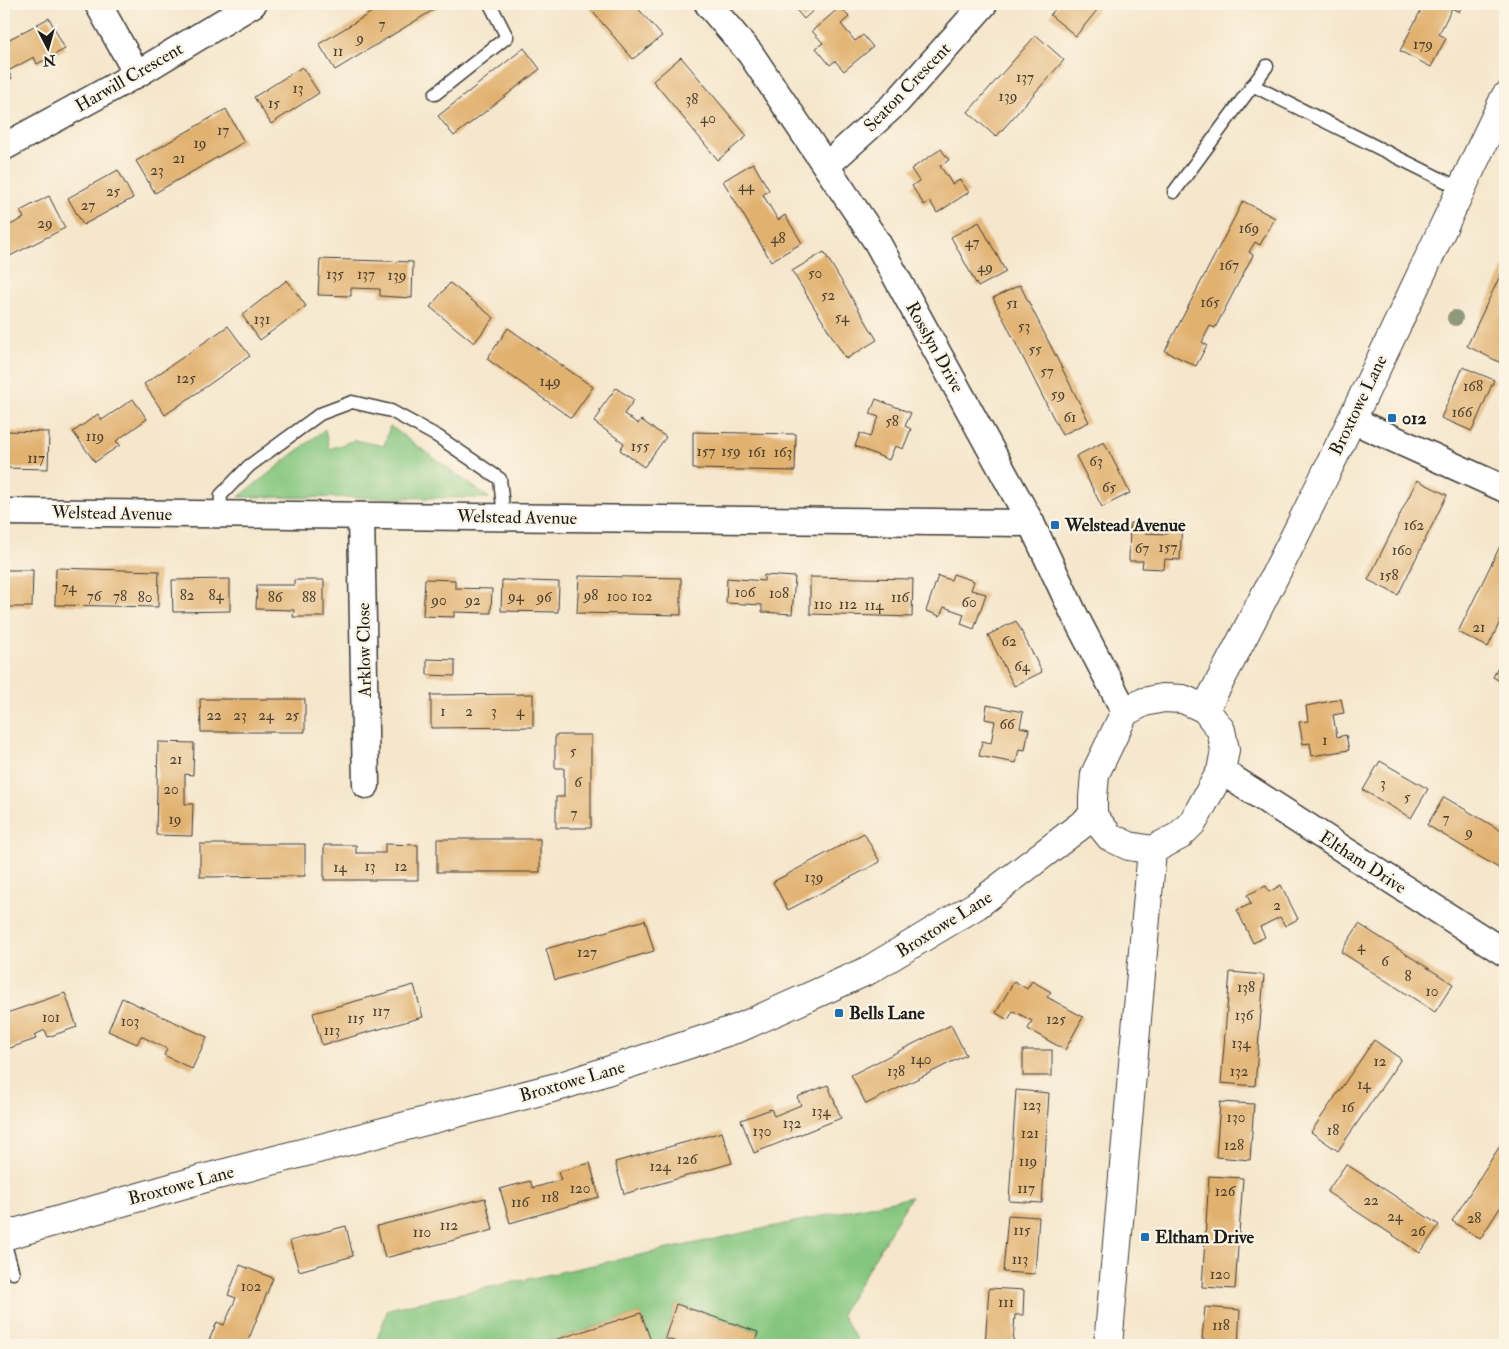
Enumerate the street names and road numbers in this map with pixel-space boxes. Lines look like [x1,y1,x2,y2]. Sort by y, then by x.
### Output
street label: Harwill Crescent [71,37,187,118]
street label: Seaton Crescent [859,38,956,137]
street label: Rosslyn Drive [900,298,969,397]
street label: Broxtowe Lane [1324,351,1393,459]
street label: Welstead Avenue [51,501,173,526]
street label: Welstead Avenue [456,505,578,530]
street label: Arklow Close [352,602,377,699]
street label: Eltham Drive [1315,826,1411,899]
street label: Broxtowe Lane [892,886,997,963]
street label: Broxtowe Lane [517,1055,628,1108]
street label: Broxtowe Lane [126,1160,237,1211]

